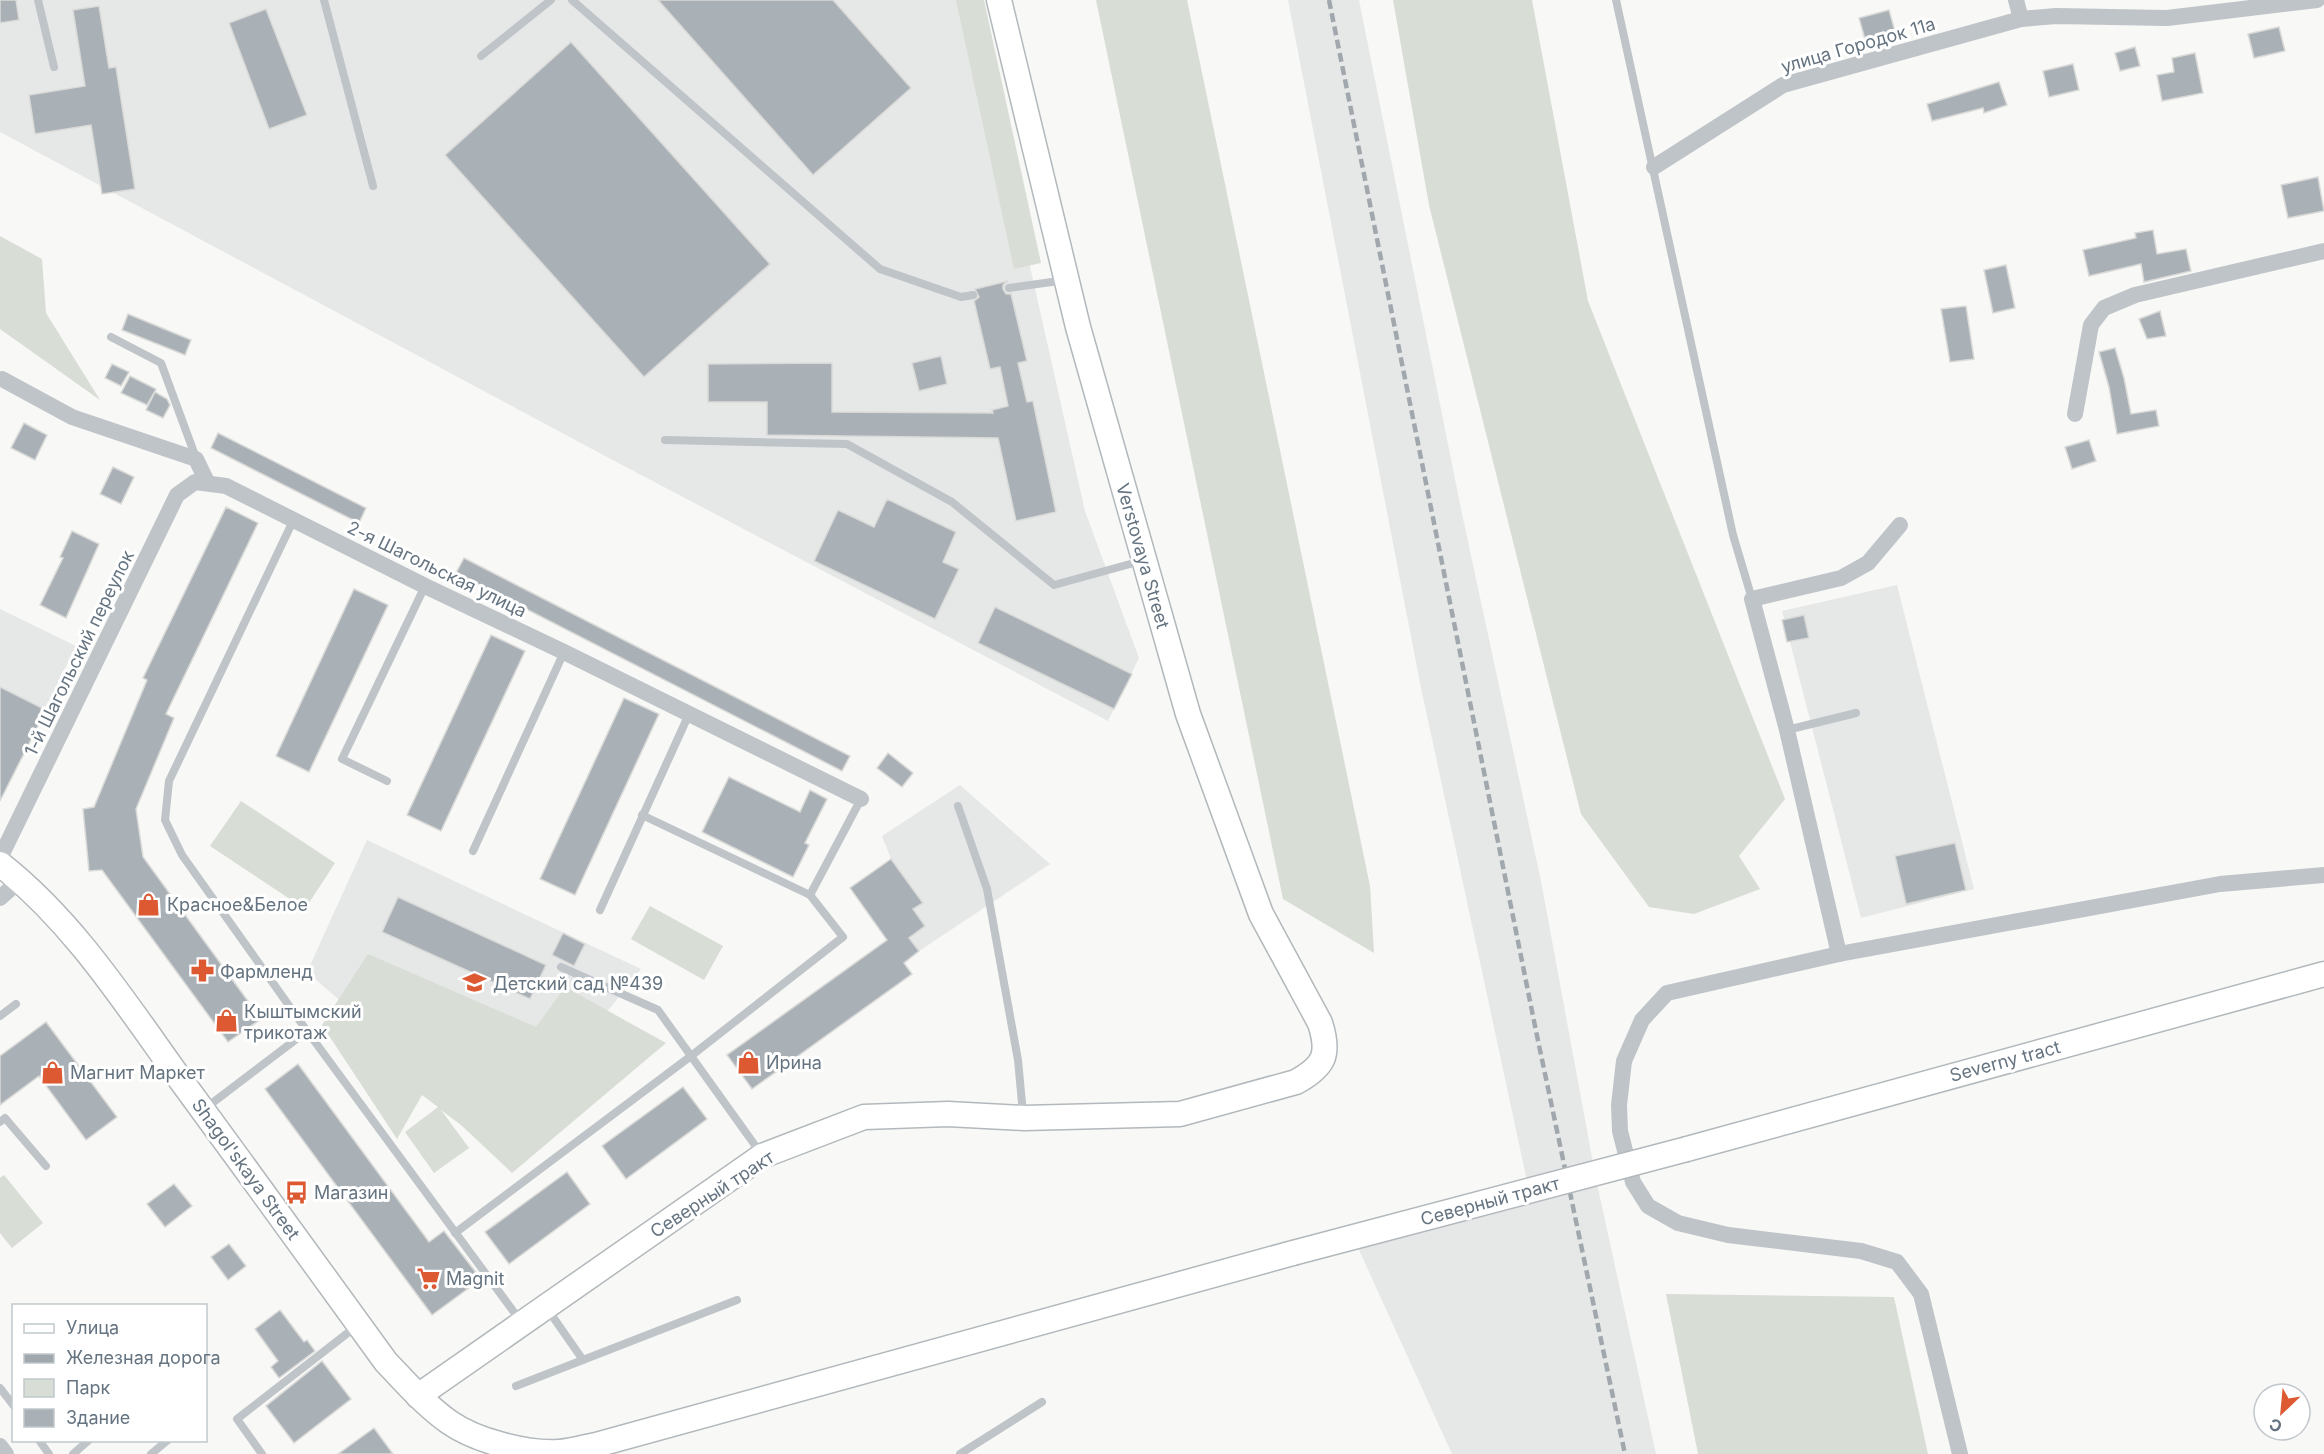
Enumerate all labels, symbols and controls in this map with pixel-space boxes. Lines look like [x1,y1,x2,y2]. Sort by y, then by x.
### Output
street label: улица Городок 11а [1778,13,1938,77]
street label: Verstovaya Street [1112,481,1174,631]
street label: 2-я Шагольская улица [344,516,530,622]
street label: 1-й Шагольский переулок [20,547,138,759]
shop icon: Красное&Белое [136,891,162,917]
place label: Красное&Белое [167,894,308,915]
pharmacy icon: Фармленд [189,958,215,984]
place label: Фармленд [220,961,313,982]
school or university icon: Детский сад №439 [462,970,488,996]
place label: Детский сад №439 [493,973,663,994]
place label: Кыштымский трикотаж [244,1001,362,1043]
shop icon: Кыштымский трикотаж [213,1008,239,1034]
street label: Severny tract [1947,1036,2063,1086]
shop icon: Ирина [735,1049,761,1075]
place label: Ирина [766,1052,822,1073]
shop icon: Магнит Маркет [39,1059,65,1085]
place label: Магнит Маркет [70,1062,205,1083]
street label: Shagol'skaya Street [188,1094,304,1244]
street label: Северный тракт [646,1146,778,1242]
street label: Северный тракт [1418,1172,1562,1230]
bus stop icon: Магазин [283,1179,309,1205]
place label: Магазин [314,1182,389,1203]
supermarket icon: Magnit [415,1265,441,1291]
place label: Magnit [446,1268,504,1289]
legend [12,1304,207,1442]
text: Улица [66,1317,119,1338]
text: Железная дорога [66,1347,221,1368]
text: Парк [66,1377,111,1398]
north arrow [2252,1382,2312,1442]
text: Здание [66,1407,130,1428]
text: С [2266,1414,2285,1437]

